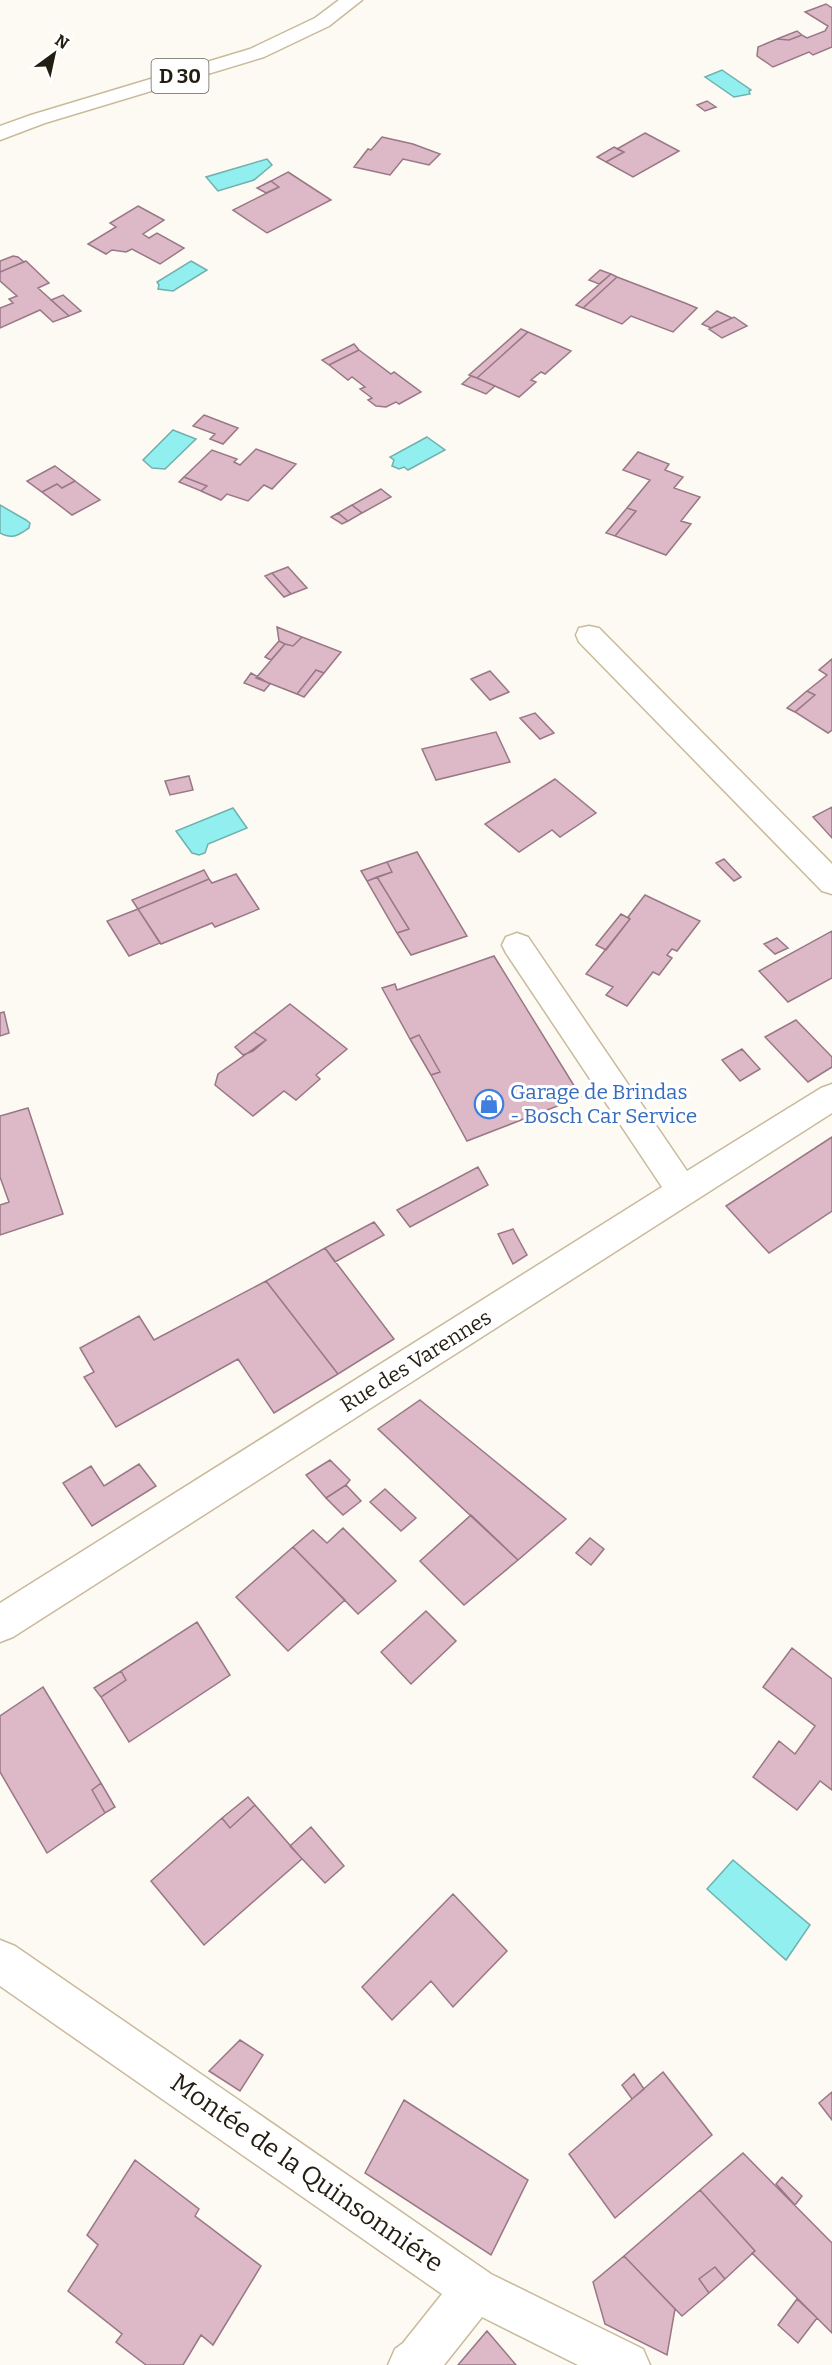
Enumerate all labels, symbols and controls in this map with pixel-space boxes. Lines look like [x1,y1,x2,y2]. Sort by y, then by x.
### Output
north arrow [24,24,84,84]
text: N [52,31,72,53]
road number: D 30 [152,59,208,93]
place label: Garage de Brindas - Bosch Car Service [510,1079,697,1129]
shop icon: Garage de Brindas - Bosch Car Service [473,1088,505,1120]
street label: Rue des Varennes [336,1304,496,1418]
street label: Montée de la Quinsonniére [165,2067,449,2279]

